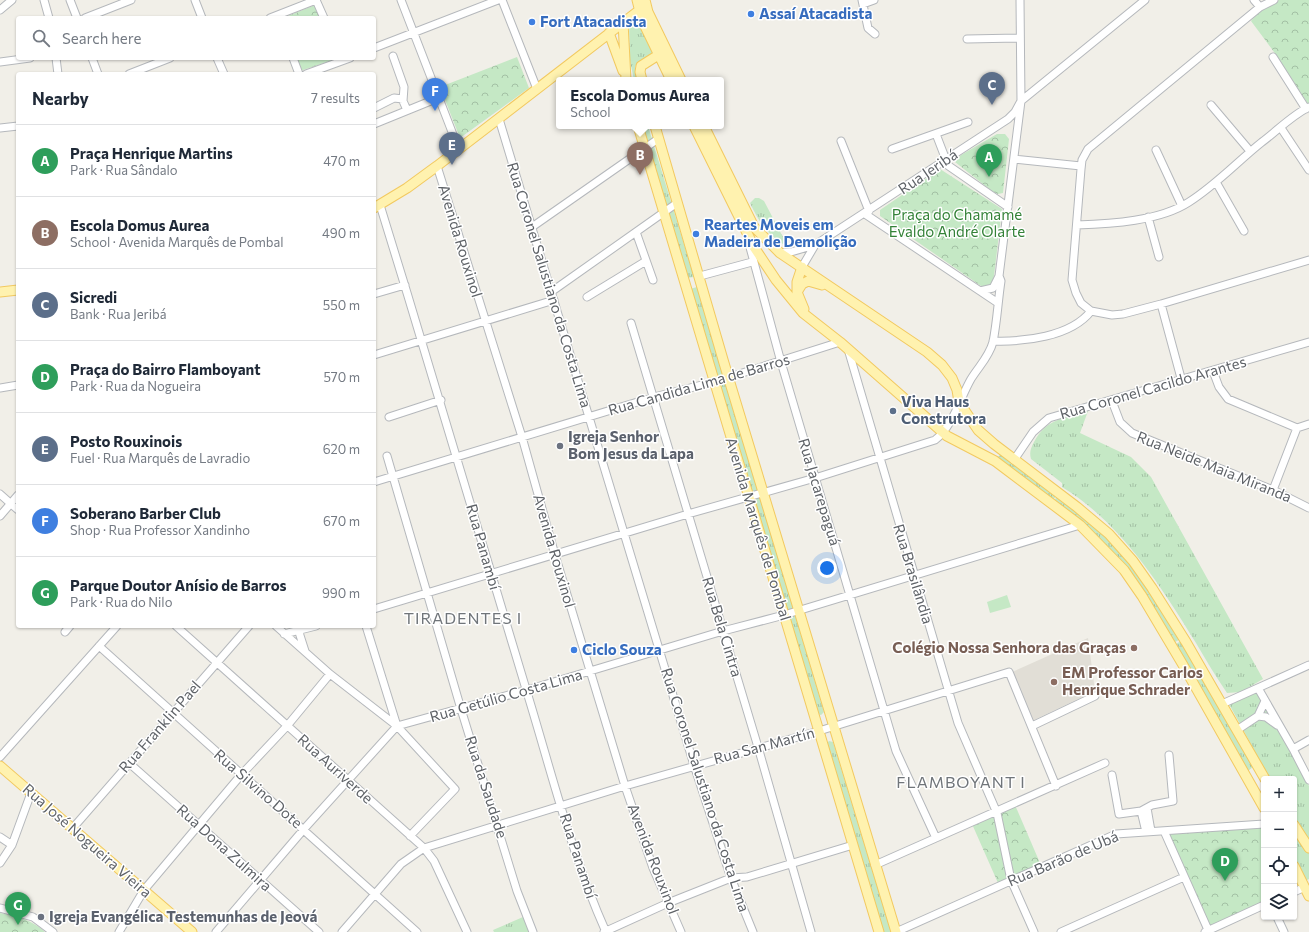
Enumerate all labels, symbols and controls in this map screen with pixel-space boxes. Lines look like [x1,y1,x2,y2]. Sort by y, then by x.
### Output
place label: Assaí Atacadista [759,4,872,22]
marker: Assaí Atacadista [746,9,756,19]
place label: Fort Atacadista [540,12,647,30]
search box [16,16,376,60]
marker: Fort Atacadista [527,17,537,27]
icon: search [30,27,52,49]
text: Search here [62,29,141,47]
pin: C [979,72,1005,105]
popup [556,77,724,129]
pin: F [422,78,448,111]
text: Escola Domus Aurea [570,86,710,104]
text: Nearby [32,88,89,109]
text: 7 results [311,90,360,106]
text: School [570,104,611,120]
pin: E [439,132,465,165]
pin: B [627,142,653,175]
text: Praça Henrique Martins [70,144,233,162]
pin: A [976,144,1002,177]
street label: Rua Jeribá [894,145,961,198]
text: A [40,153,50,169]
text: 470 m [323,153,360,169]
street label: Rua Coronel Salustiano da Costa Lima [504,160,596,410]
text: Park · Rua Sândalo [70,162,178,178]
street label: Avenida Rouxinol [435,182,487,299]
park label: Praça do Chamamé Evaldo André Olarte [889,205,1025,240]
place label: Reartes Moveis em Madeira de Demolição [704,215,857,250]
text: Escola Domus Aurea [70,216,209,234]
text: B [41,225,49,241]
text: 490 m [322,225,360,241]
marker: Reartes Moveis em Madeira de Demolição [691,229,701,239]
text: School · Avenida Marquês de Pombal [70,234,284,250]
text: Sicredi [70,288,117,306]
text: C [41,297,49,313]
text: 550 m [323,297,360,313]
text: Bank · Rua Jeribá [70,306,167,322]
street label: Rua Candida Lima de Barros [606,349,792,419]
street label: Rua Coronel Cacildo Arantes [1057,352,1248,422]
text: Praça do Bairro Flamboyant [70,360,261,378]
text: D [40,369,50,385]
text: 570 m [323,369,360,385]
text: Park · Rua da Nogueira [70,378,201,394]
place label: Viva Haus Construtora [901,392,986,427]
marker: Viva Haus Construtora [888,406,898,416]
place label: Igreja Senhor Bom Jesus da Lapa [568,427,694,462]
street label: Rua Neide Maia Miranda [1134,427,1294,505]
text: Posto Rouxinois [70,432,182,450]
street label: Avenida Marquês de Pombal [722,435,795,623]
street label: Rua Jacarepaguá [795,436,845,548]
text: E [41,441,49,457]
text: 620 m [323,441,360,457]
marker: Igreja Senhor Bom Jesus da Lapa [555,441,565,451]
text: Fuel · Rua Marquês de Lavradio [70,450,250,466]
street label: Avenida Rouxinol [530,492,580,609]
street label: Rua Panambí [463,502,505,593]
text: Soberano Barber Club [70,504,221,522]
text: F [41,513,49,529]
text: 670 m [323,513,360,529]
text: Shop · Rua Professor Xandinho [70,522,250,538]
street label: Rua Brasilândia [890,522,938,626]
your location [817,558,837,578]
street label: Rua Bela Cintra [699,574,747,679]
text: Parque Doutor Anísio de Barros [70,576,287,594]
text: G [40,585,50,601]
text: 990 m [322,585,360,601]
text: Park · Rua do Nilo [70,594,172,610]
district label: TIRADENTES I [404,608,522,627]
place label: Colégio Nossa Senhora das Graças [892,638,1126,656]
place label: Ciclo Souza [582,640,662,658]
marker: Colégio Nossa Senhora das Graças [1129,643,1139,653]
marker: Ciclo Souza [569,645,579,655]
place label: EM Professor Carlos Henrique Schrader [1062,663,1203,698]
street label: Rua Getúlio Costa Lima [427,665,584,725]
street label: Rua Coronel Salustiano da Costa Lima [658,665,754,914]
street label: Rua Franklin Pael [114,677,204,776]
marker: EM Professor Carlos Henrique Schrader [1049,677,1059,687]
street label: Rua San Martín [711,723,816,767]
street label: Rua Auriverde [294,730,377,807]
street label: Rua da Saudade [462,733,512,840]
street label: Rua Silvino Dote [211,745,307,832]
district label: FLAMBOYANT I [896,772,1026,791]
map controls [1261,776,1297,920]
button: + [1261,776,1297,812]
street label: Rua José Nogueira Vieira [20,779,156,901]
street label: Rua Dona Zulmira [174,800,276,895]
street label: Avenida Rouxinol [625,801,683,917]
street label: Rua Panambí [557,811,602,902]
button: − [1261,812,1297,848]
street label: Rua Barão de Ubá [1004,827,1121,890]
pin: D [1212,848,1238,881]
button: locate [1261,848,1297,884]
button: layers [1261,884,1297,920]
pin: G [5,892,31,925]
place label: Igreja Evangélica Testemunhas de Jeová [49,907,317,925]
marker: Igreja Evangélica Testemunhas de Jeová [36,912,46,922]

